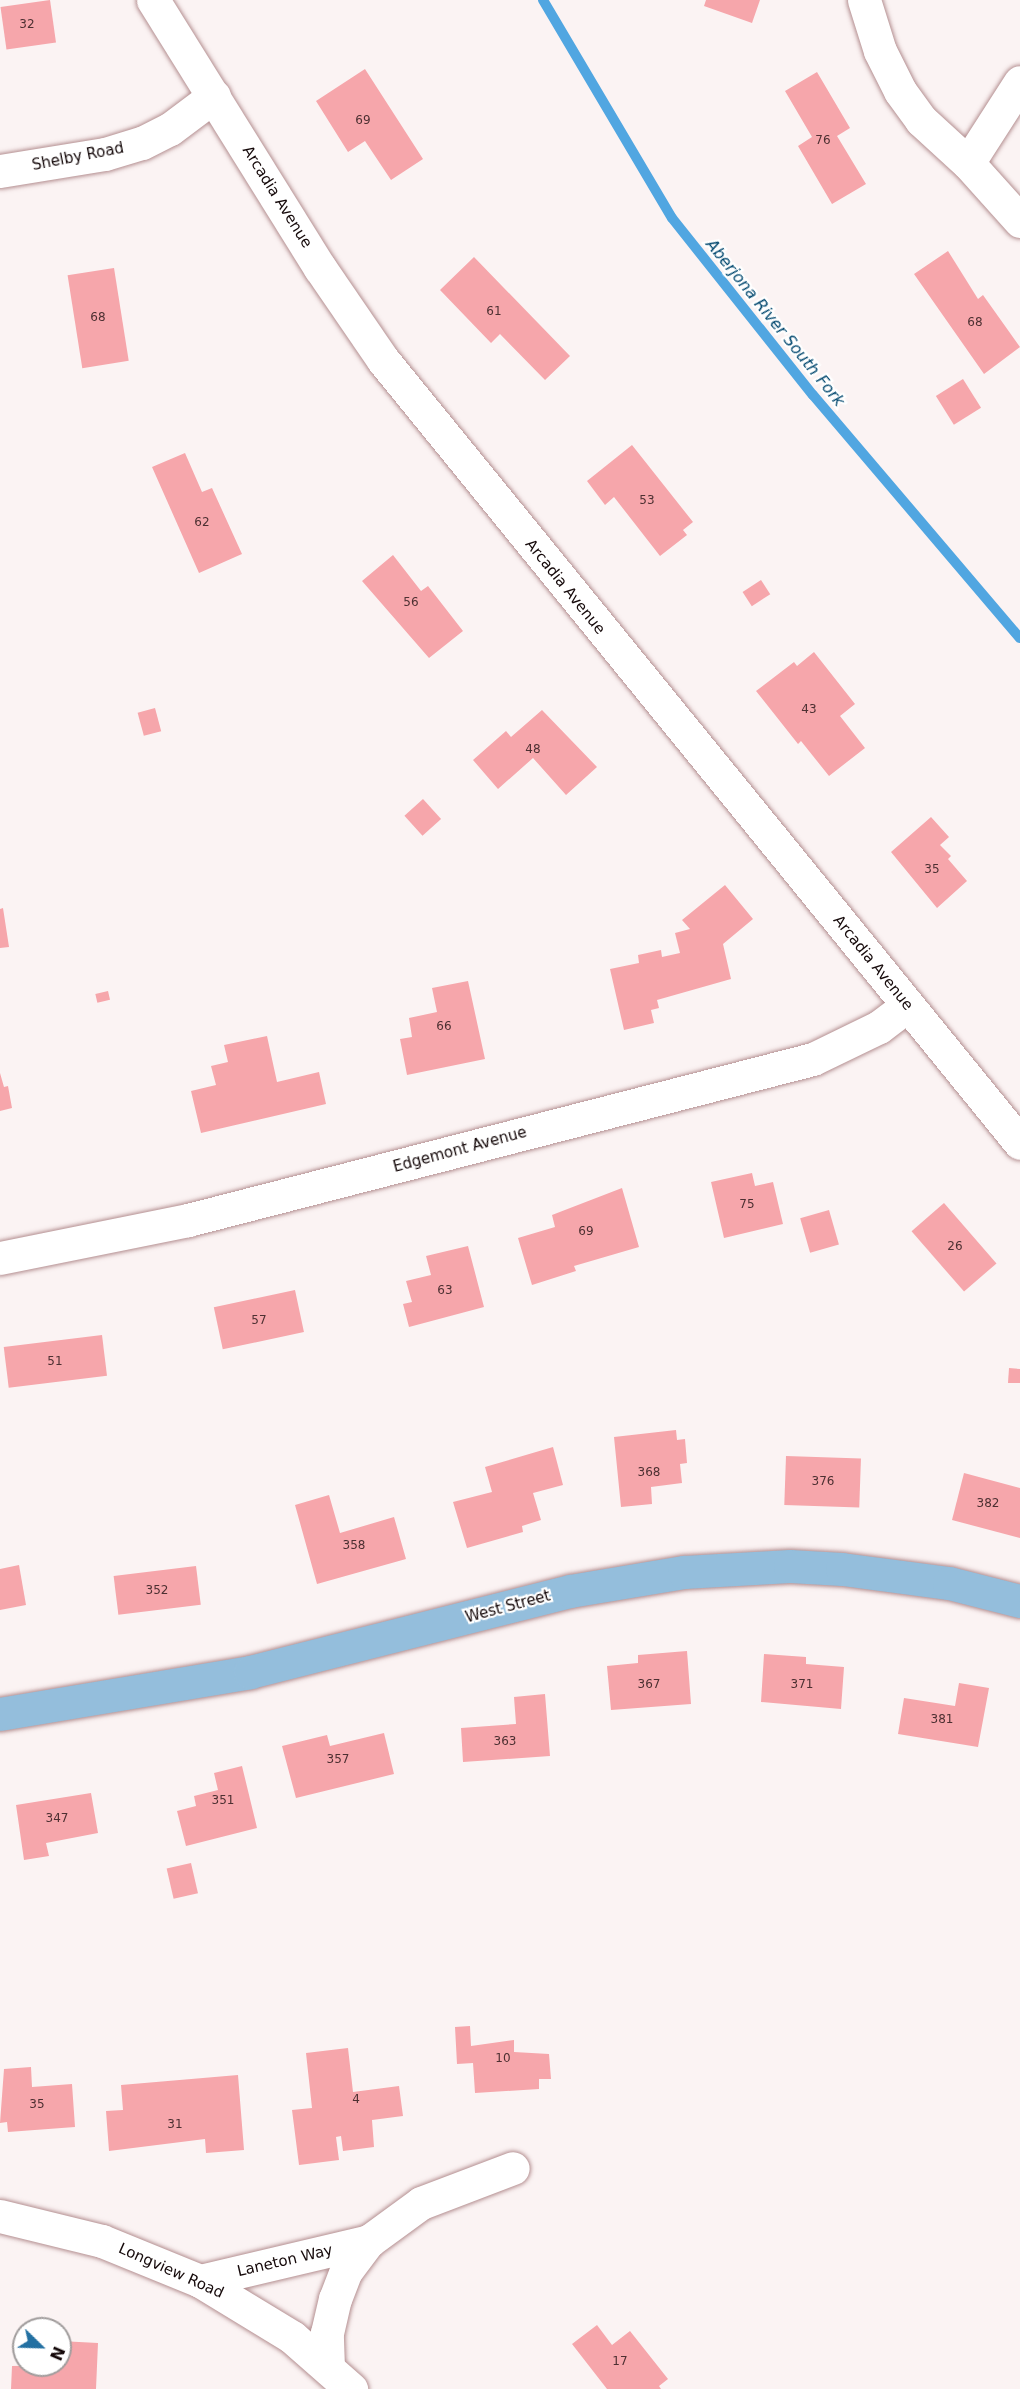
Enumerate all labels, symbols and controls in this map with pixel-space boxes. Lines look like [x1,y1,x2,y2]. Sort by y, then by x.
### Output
house number: 32 [19,18,35,32]
house number: 69 [355,114,371,128]
house number: 76 [815,134,831,148]
street label: Shelby Road [31,139,125,175]
street label: Arcadia Avenue [238,143,316,251]
water label: Aberjona River South Fork [702,235,848,411]
house number: 61 [486,305,502,319]
house number: 68 [90,311,106,325]
house number: 68 [967,316,983,330]
house number: 53 [639,494,655,508]
house number: 62 [194,516,210,530]
street label: Arcadia Avenue [521,536,609,638]
house number: 56 [403,596,419,610]
house number: 43 [801,703,817,717]
house number: 48 [525,743,541,757]
house number: 35 [924,863,940,877]
street label: Arcadia Avenue [829,912,917,1014]
house number: 66 [436,1020,452,1034]
street label: Edgemont Avenue [391,1124,529,1176]
house number: 75 [739,1198,755,1212]
house number: 69 [578,1225,594,1239]
house number: 26 [947,1240,963,1254]
house number: 63 [437,1284,453,1298]
house number: 57 [251,1314,267,1328]
house number: 51 [47,1355,63,1369]
house number: 368 [638,1466,660,1480]
house number: 376 [812,1475,834,1489]
house number: 382 [977,1497,999,1511]
house number: 358 [343,1539,365,1553]
house number: 352 [146,1584,168,1598]
street label: West Street [464,1587,552,1627]
house number: 367 [638,1678,660,1692]
house number: 371 [791,1678,813,1692]
house number: 381 [931,1713,953,1727]
house number: 363 [494,1735,516,1749]
house number: 357 [327,1753,349,1767]
house number: 351 [212,1794,234,1808]
house number: 347 [46,1812,68,1826]
house number: 10 [495,2052,511,2066]
house number: 4 [352,2093,360,2107]
house number: 35 [29,2098,45,2112]
house number: 31 [167,2118,183,2132]
street label: Longview Road [116,2240,226,2302]
street label: Laneton Way [235,2241,335,2281]
north arrow [12,2317,72,2377]
text: N [46,2344,69,2363]
house number: 17 [612,2355,628,2369]

